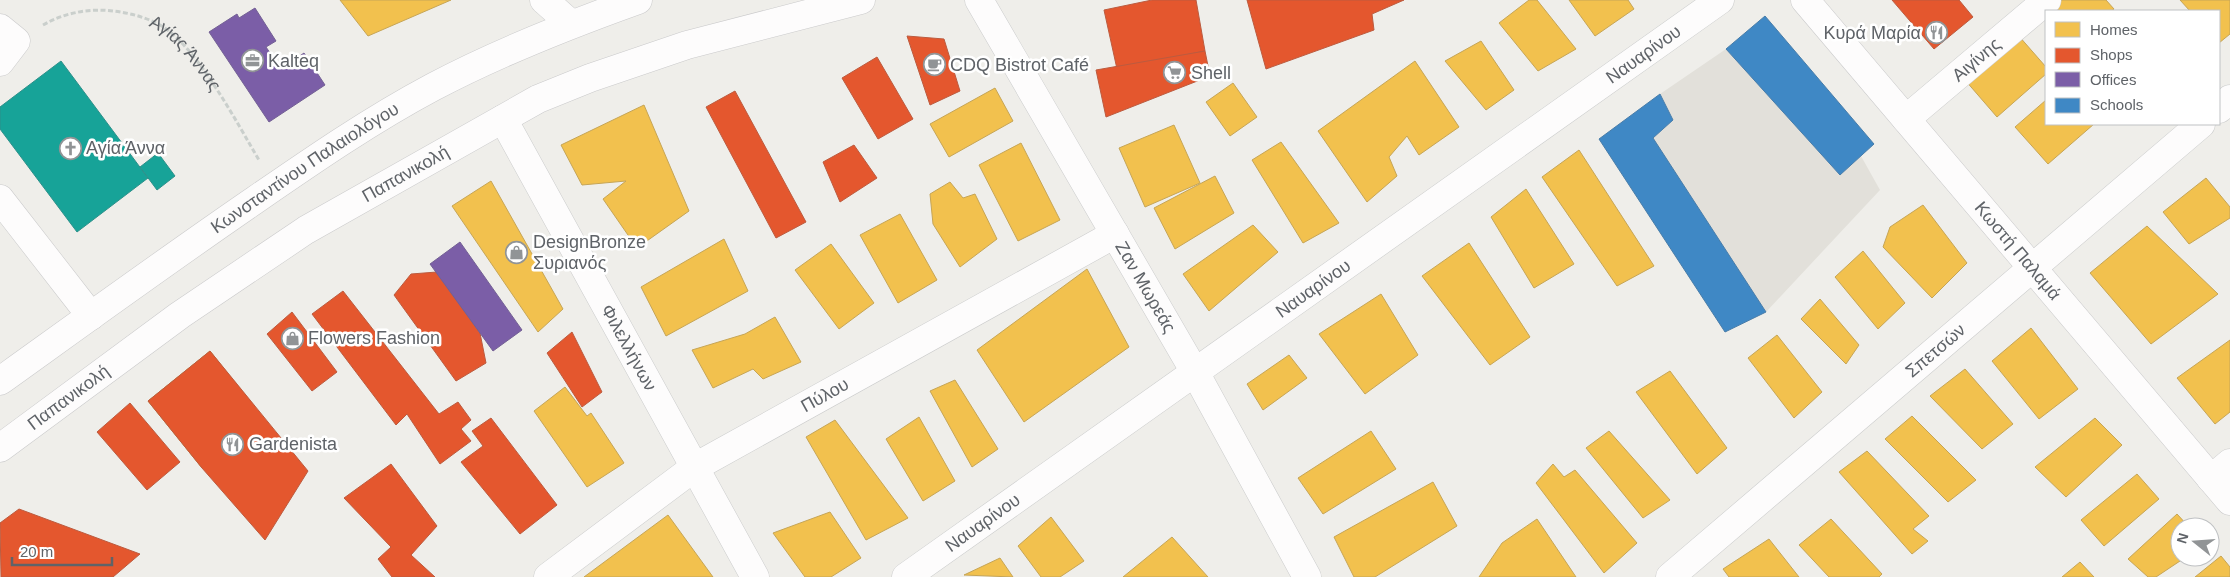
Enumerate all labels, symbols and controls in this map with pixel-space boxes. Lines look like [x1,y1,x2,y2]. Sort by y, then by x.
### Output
legend [2045,10,2220,125]
street label: Αγίας Άννας [146,11,225,95]
street label: Ναυαρίνου [1602,21,1685,87]
restaurant icon: Κυρά Μαρία [1925,21,1949,45]
text: Homes [2090,21,2138,38]
place label: Κυρά Μαρία [1823,23,1921,43]
street label: Αιγίνης [1948,34,2005,86]
text: Shops [2090,46,2133,63]
office icon: Kalteq [240,49,264,73]
place label: Kalteq [268,51,319,71]
cafe icon: CDQ Bistrot Café [922,53,946,77]
place label: CDQ Bistrot Café [950,55,1089,75]
supermarket icon: Shell [1163,61,1187,85]
place label: Shell [1191,63,1231,83]
text: Offices [2090,71,2136,88]
text: Schools [2090,96,2143,113]
street label: Κωνσταντίνου Παλαιολόγου [207,98,402,237]
church icon: Αγία Άννα [58,136,82,160]
place label: Αγία Άννα [86,138,165,158]
street label: Παπανικολή [359,141,452,206]
street label: Κωστή Παλαμά [1971,198,2065,304]
place label: DesignBronze Συριανός [533,232,646,273]
street label: Ζαν Μωρεάς [1111,238,1180,337]
shop icon: DesignBronze Συριανός [505,240,529,264]
street label: Ναυαρίνου [1272,255,1354,322]
street label: Φιλελλήνων [597,301,661,394]
street label: Σπετσών [1902,320,1969,381]
shop icon: Flowers Fashion [280,326,304,350]
place label: Flowers Fashion [308,328,440,348]
street label: Παπανικολή [24,361,113,434]
street label: Πύλου [797,374,852,416]
restaurant icon: Gardenista [221,432,245,456]
place label: Gardenista [249,434,338,454]
street label: Ναυαρίνου [942,489,1024,556]
north arrow [2170,517,2220,567]
text: N [2173,531,2192,545]
scale bar [12,534,112,566]
text: 20 m [20,543,53,560]

